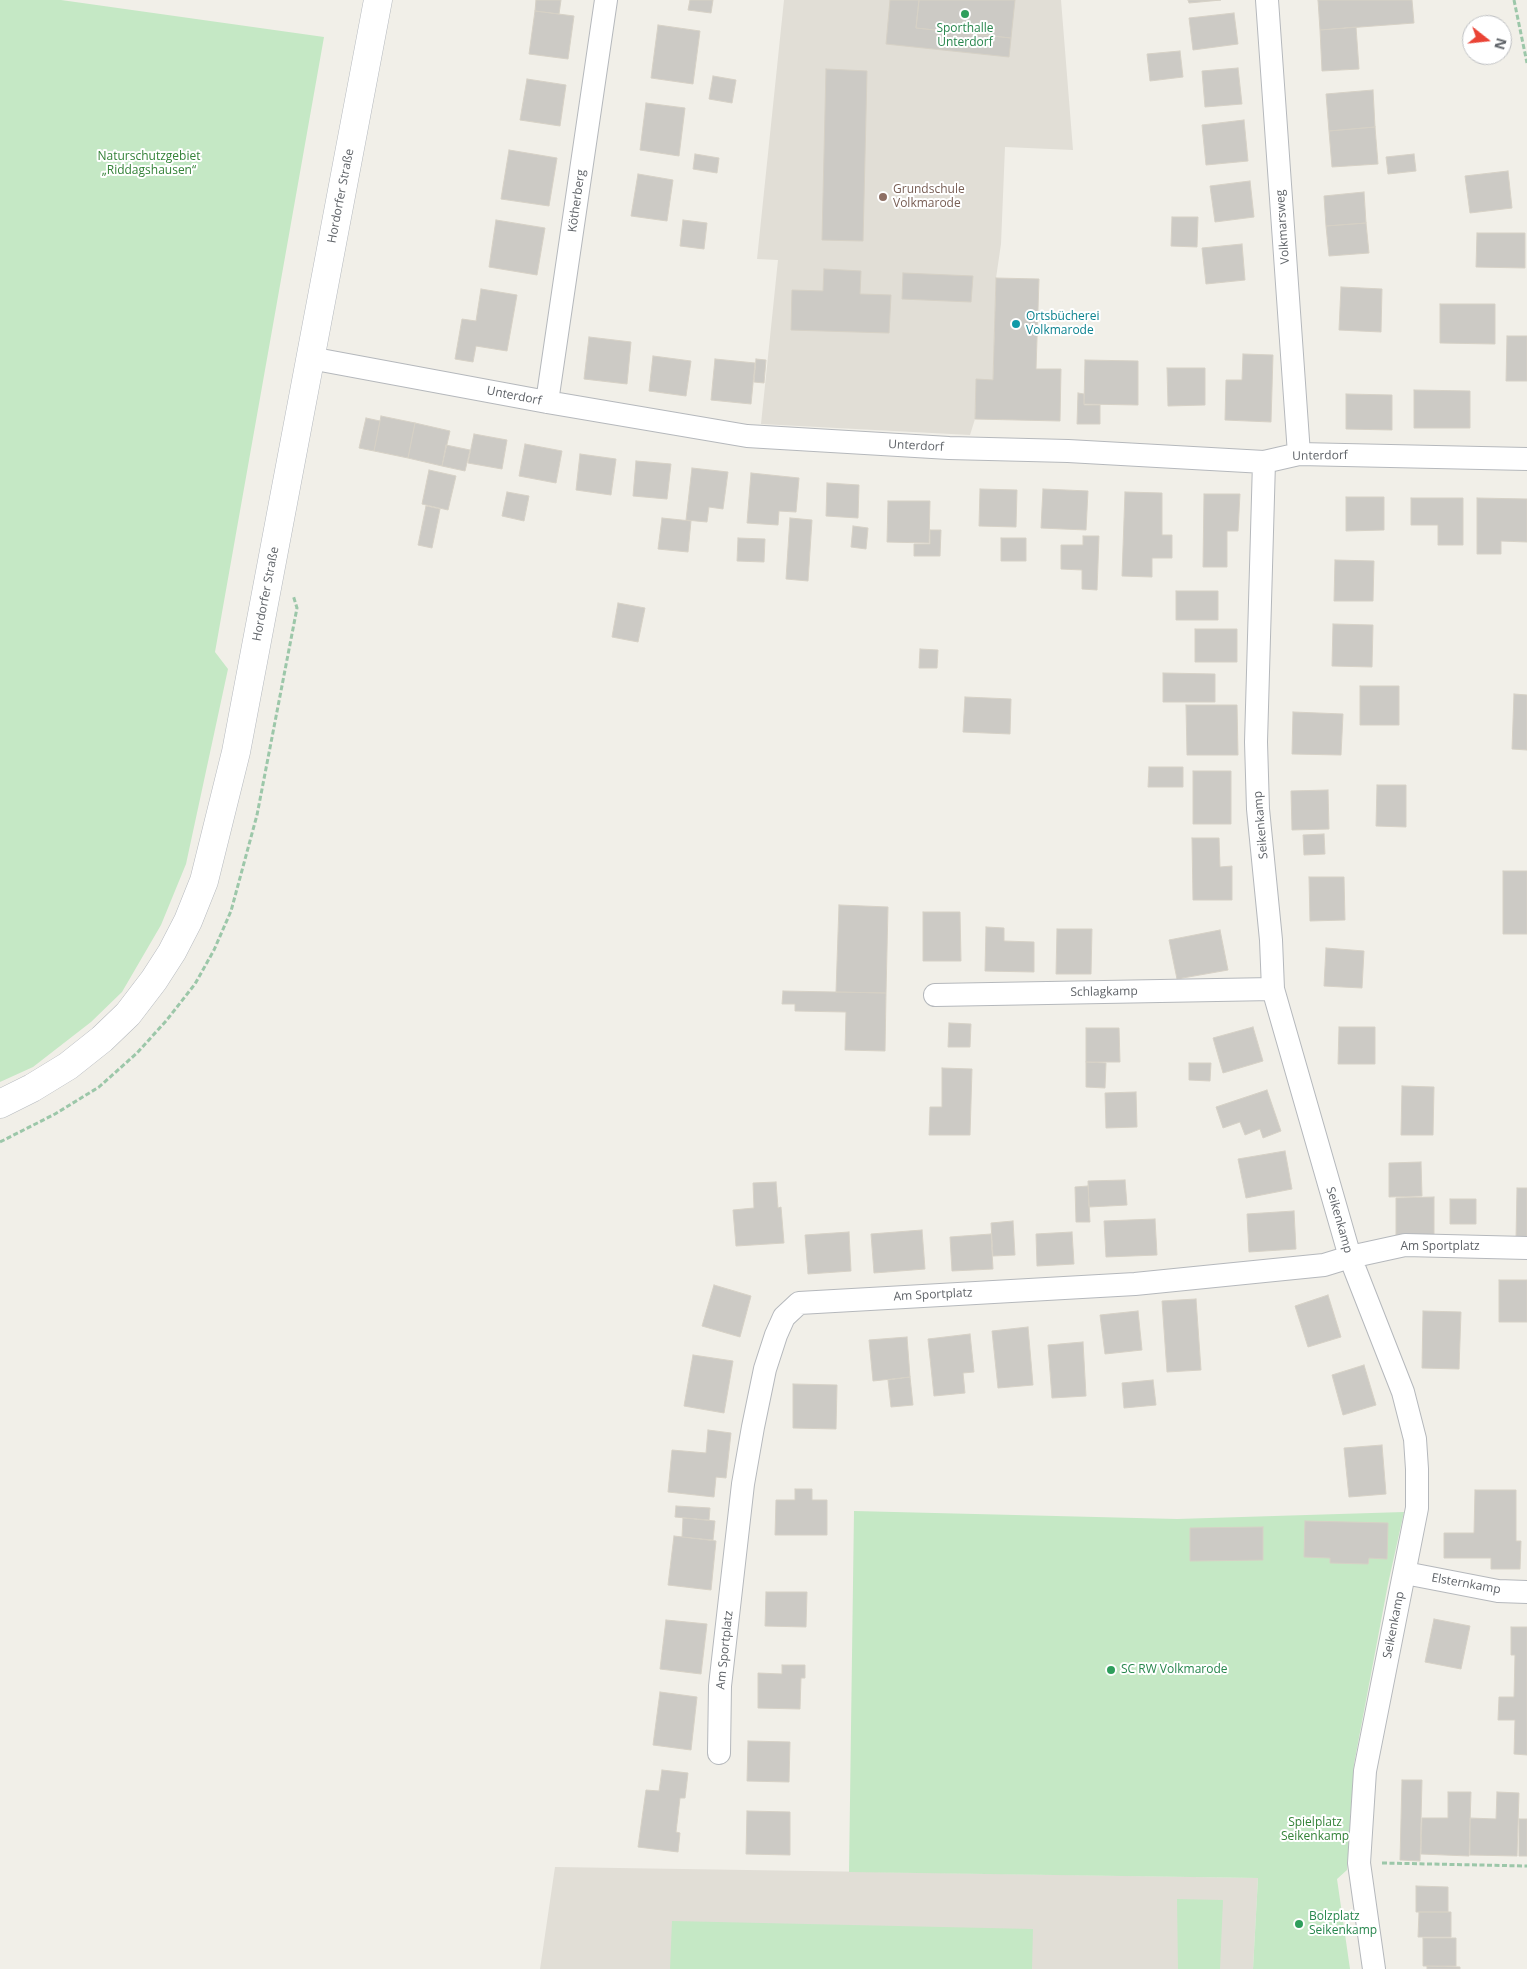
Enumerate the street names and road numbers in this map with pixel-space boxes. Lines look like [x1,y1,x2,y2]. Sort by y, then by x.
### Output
street label: Hordorfer Straße [325,148,357,244]
street label: Kötherberg [565,169,589,233]
street label: Volkmarsweg [1273,189,1293,265]
street label: Unterdorf [485,384,543,408]
street label: Unterdorf [888,437,944,455]
street label: Unterdorf [1292,448,1348,464]
street label: Hordorfer Straße [250,546,282,642]
street label: Seikenkamp [1251,790,1271,860]
street label: Schlagkamp [1070,984,1138,1000]
street label: Seikenkamp [1323,1185,1355,1255]
street label: Am Sportplatz [1400,1240,1480,1254]
street label: Am Sportplatz [893,1286,973,1304]
street label: Elsternkamp [1430,1571,1502,1597]
street label: Seikenkamp [1380,1590,1408,1660]
street label: Am Sportplatz [714,1610,736,1690]

